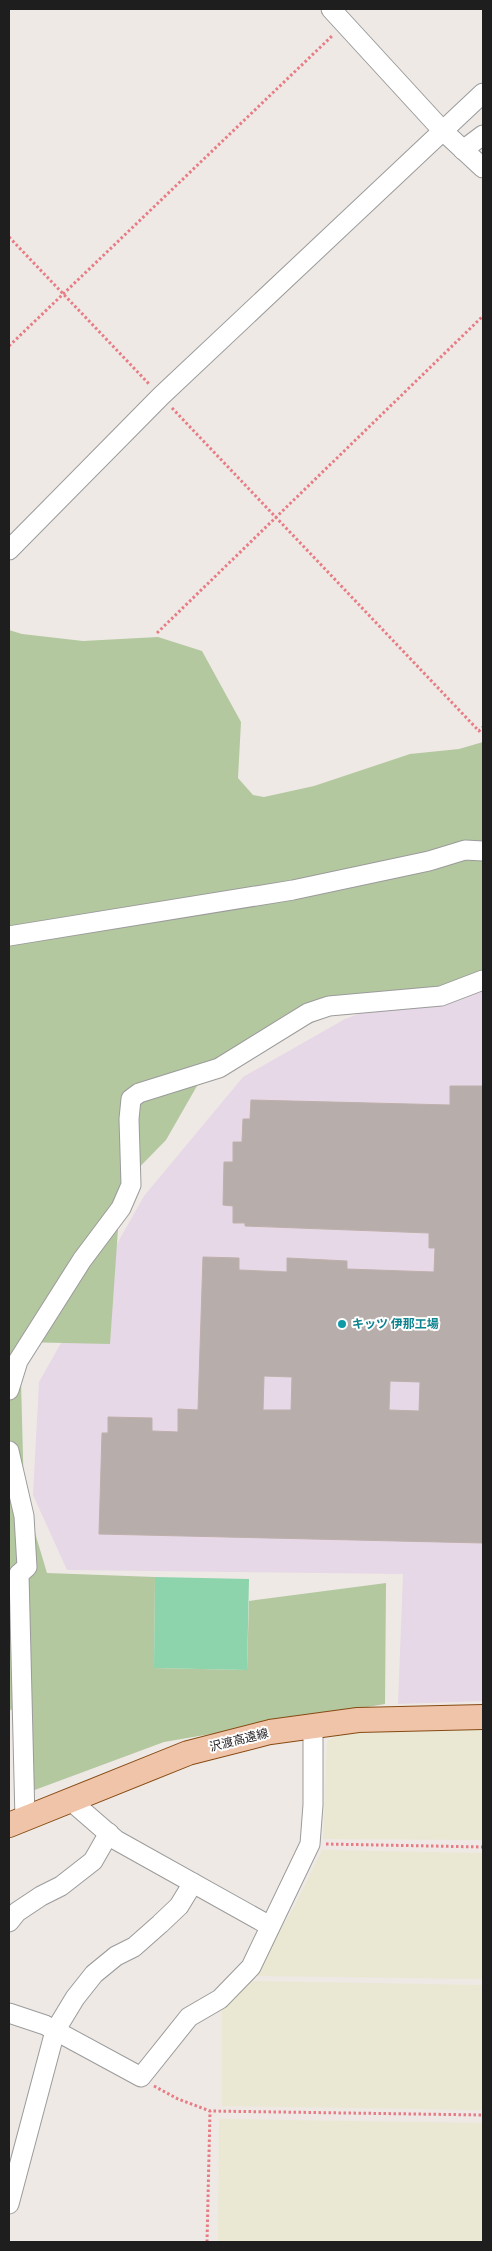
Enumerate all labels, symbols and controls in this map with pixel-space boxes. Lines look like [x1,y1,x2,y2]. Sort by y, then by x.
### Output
place label: キッツ 伊那工場 [352,1316,439,1332]
marker: キッツ 伊那工場 [336,1318,348,1330]
street label: 沢渡高遠線 [208,1725,270,1755]

